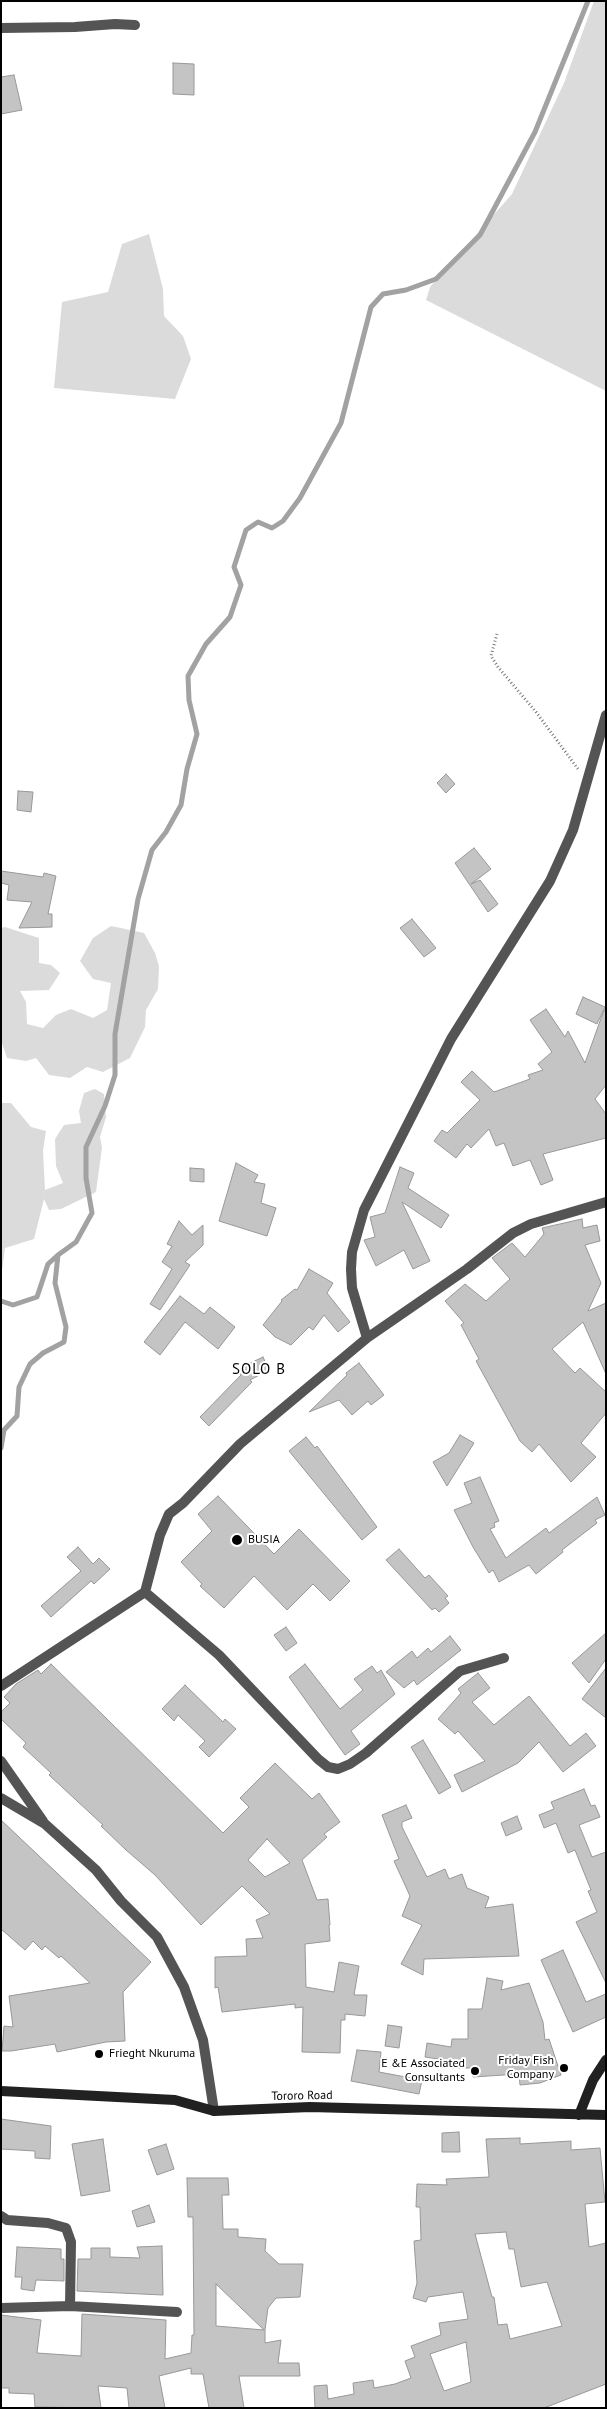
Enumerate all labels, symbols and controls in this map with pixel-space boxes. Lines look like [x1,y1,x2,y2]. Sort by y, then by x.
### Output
district label: SOLO B [231,1361,287,1379]
marker: BUSIA [230,1533,244,1547]
place label: BUSIA [248,1533,280,1547]
place label: Frieght Nkuruma [109,2047,195,2061]
marker: Frieght Nkuruma [93,2048,105,2060]
place label: Friday Fish Company [498,2054,554,2082]
place label: E &E Associated Consultants [381,2057,465,2085]
marker: Friday Fish Company [558,2062,570,2074]
marker: E &E Associated Consultants [469,2065,481,2077]
street label: Tororo Road [271,2088,333,2104]

